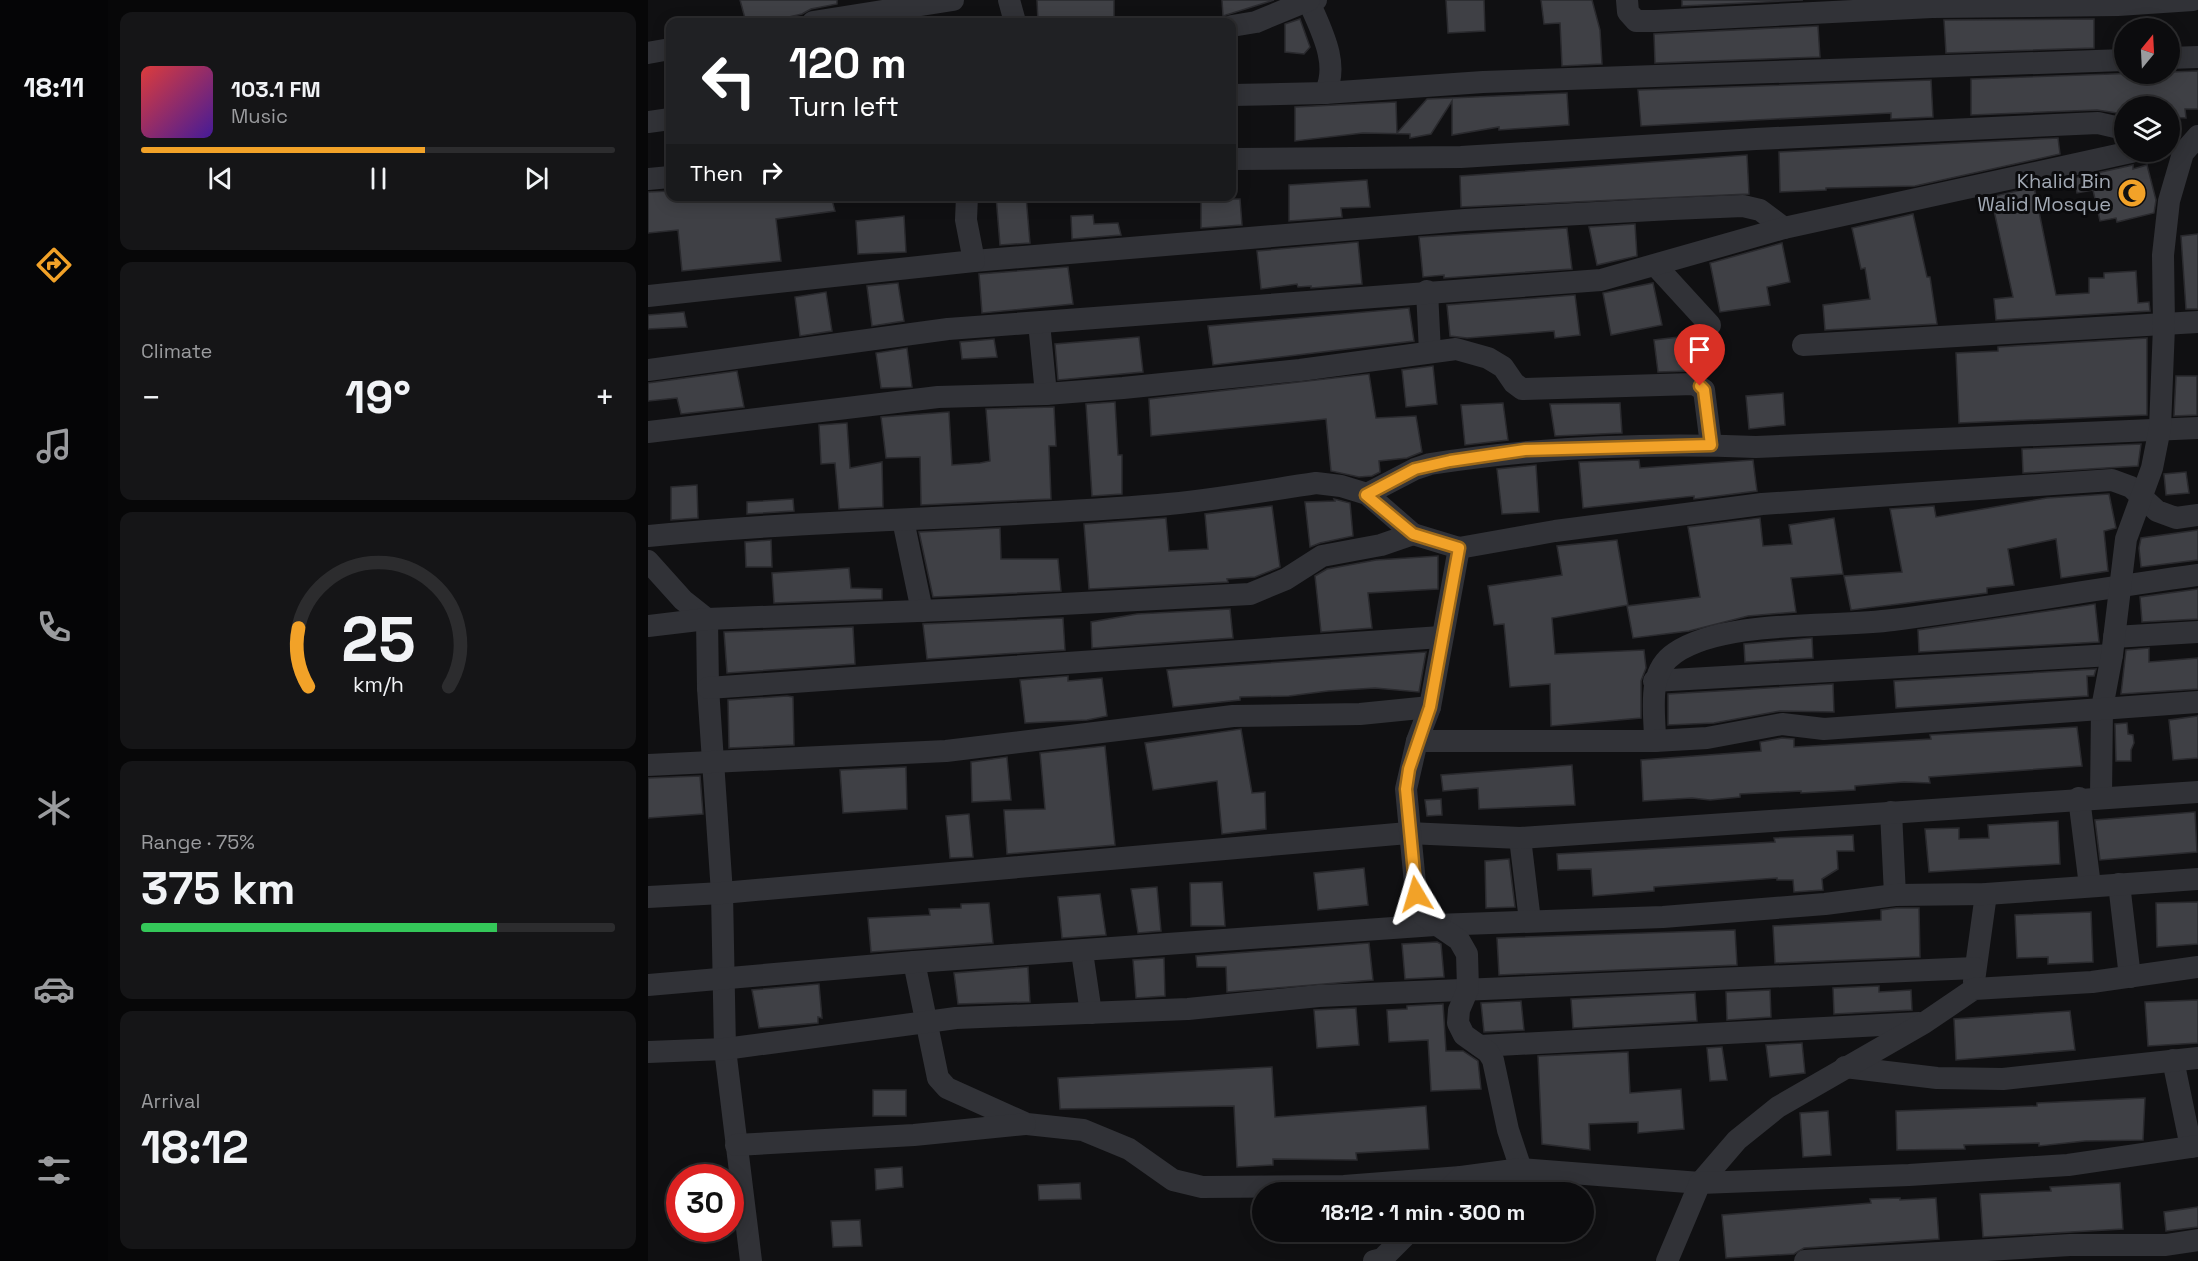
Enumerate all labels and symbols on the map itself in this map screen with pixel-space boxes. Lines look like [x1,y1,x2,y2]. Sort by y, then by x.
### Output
north arrow [2114,18,2180,84]
place label: Khalid Bin Walid Mosque [1977,168,2111,217]
mosque icon: Khalid Bin Walid Mosque [2116,177,2148,209]
pin [1674,324,1725,386]
position arrow [1384,862,1448,926]
speed limit sign: 30 [666,1164,744,1242]

